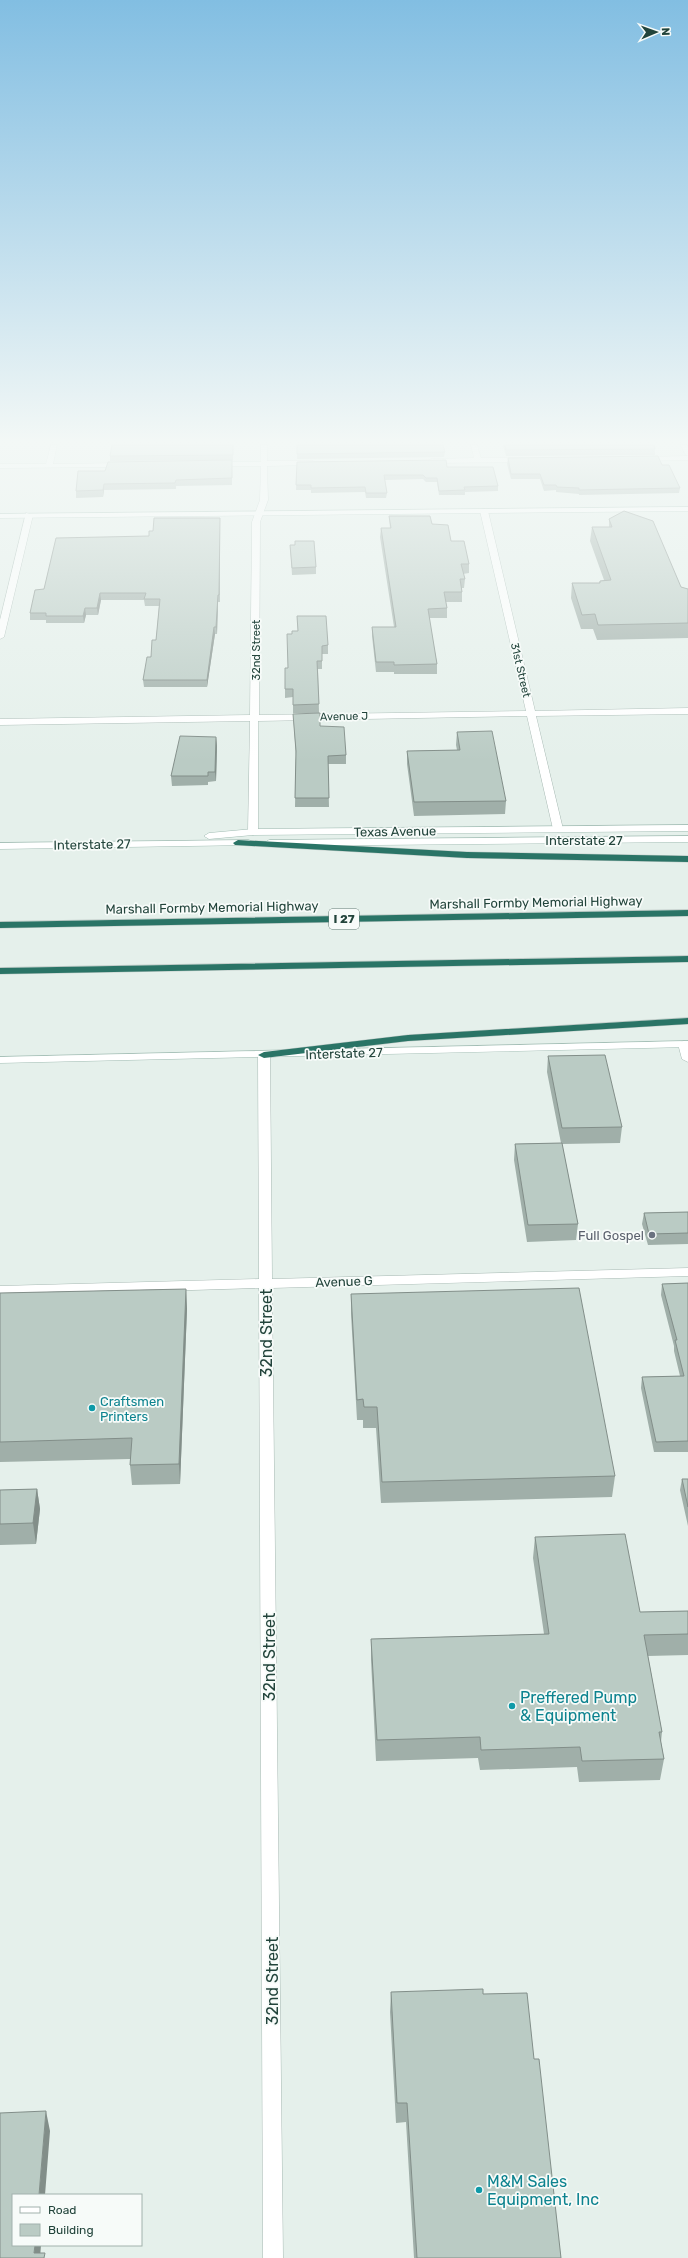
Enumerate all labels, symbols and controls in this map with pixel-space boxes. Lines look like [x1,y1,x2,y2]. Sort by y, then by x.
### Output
north arrow [636,12,676,52]
text: N [659,27,672,36]
street label: 32nd Street [250,619,263,680]
street label: 31st Street [508,642,533,699]
street label: Avenue J [320,710,368,723]
street label: Texas Avenue [354,823,436,840]
street label: Interstate 27 [545,833,623,848]
street label: Interstate 27 [53,836,131,853]
street label: Marshall Formby Memorial Highway [429,893,643,913]
street label: Marshall Formby Memorial Highway [105,898,319,918]
road number: I 27 [329,909,359,929]
street label: Interstate 27 [305,1045,383,1062]
place label: Full Gospel [578,1228,644,1243]
marker: Full Gospel [647,1230,657,1240]
street label: Avenue G [315,1273,373,1290]
street label: 32nd Street [257,1289,276,1377]
place label: Craftsmen Printers [100,1394,164,1424]
marker: Craftsmen Printers [87,1403,97,1413]
street label: 32nd Street [260,1613,279,1701]
place label: Preffered Pump & Equipment [520,1688,637,1725]
marker: Preffered Pump & Equipment [507,1701,517,1711]
street label: 32nd Street [263,1937,282,2025]
place label: M&M Sales Equipment, Inc [487,2172,599,2209]
marker: M&M Sales Equipment, Inc [474,2185,484,2195]
legend [12,2194,142,2246]
text: Road [48,2203,76,2217]
text: Building [48,2223,94,2237]

